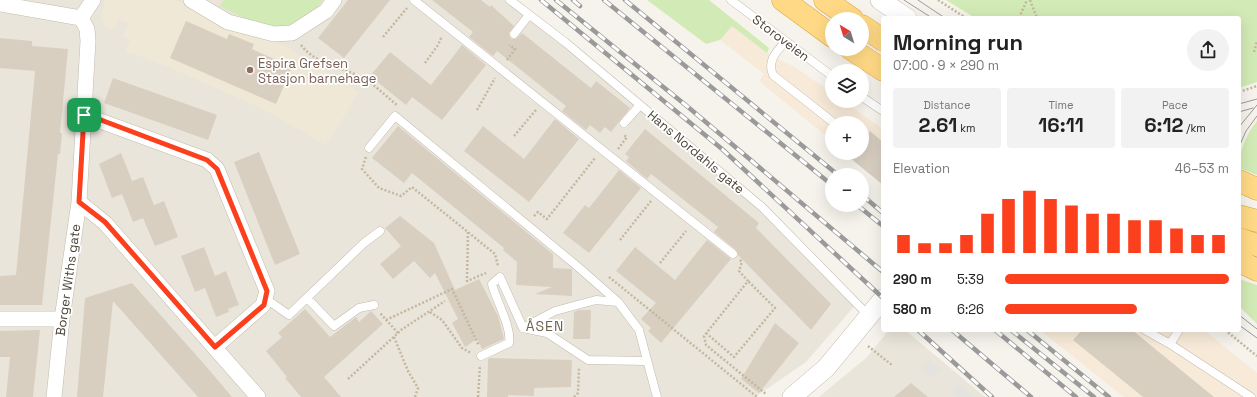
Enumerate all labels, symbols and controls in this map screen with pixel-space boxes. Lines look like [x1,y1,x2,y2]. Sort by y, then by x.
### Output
street label: Storoveien [749,11,813,65]
north arrow [825,12,869,56]
map controls [825,12,869,212]
text: Morning run [893,28,1023,56]
button: share [1187,29,1229,71]
place label: Espira Grefsen Stasjon barnehage [258,55,376,87]
text: 07:00 · 9 × 290 m [893,57,999,74]
button: layers [825,64,869,108]
marker: Espira Grefsen Stasjon barnehage [245,65,255,75]
pin [67,98,101,132]
text: Distance [924,98,970,112]
text: Time [1048,98,1074,112]
text: Pace [1162,98,1188,112]
icon: arrive [73,104,95,126]
street label: Hans Nordahls gate [644,106,748,198]
text: 2.61 [918,112,957,138]
text: 16:11 [1038,112,1084,138]
text: 6:12 [1144,112,1183,138]
button: + [825,116,869,160]
text: km [957,121,976,135]
text: /km [1183,121,1206,135]
text: Elevation [893,160,950,177]
text: 46–53 m [1175,160,1229,177]
button: − [825,168,869,212]
street label: Borger Withs gate [52,223,84,337]
text: 290 m [893,271,932,288]
text: 5:39 [957,271,984,288]
text: 580 m [893,301,931,318]
text: 6:26 [957,301,984,318]
district label: ÅSEN [526,317,564,335]

